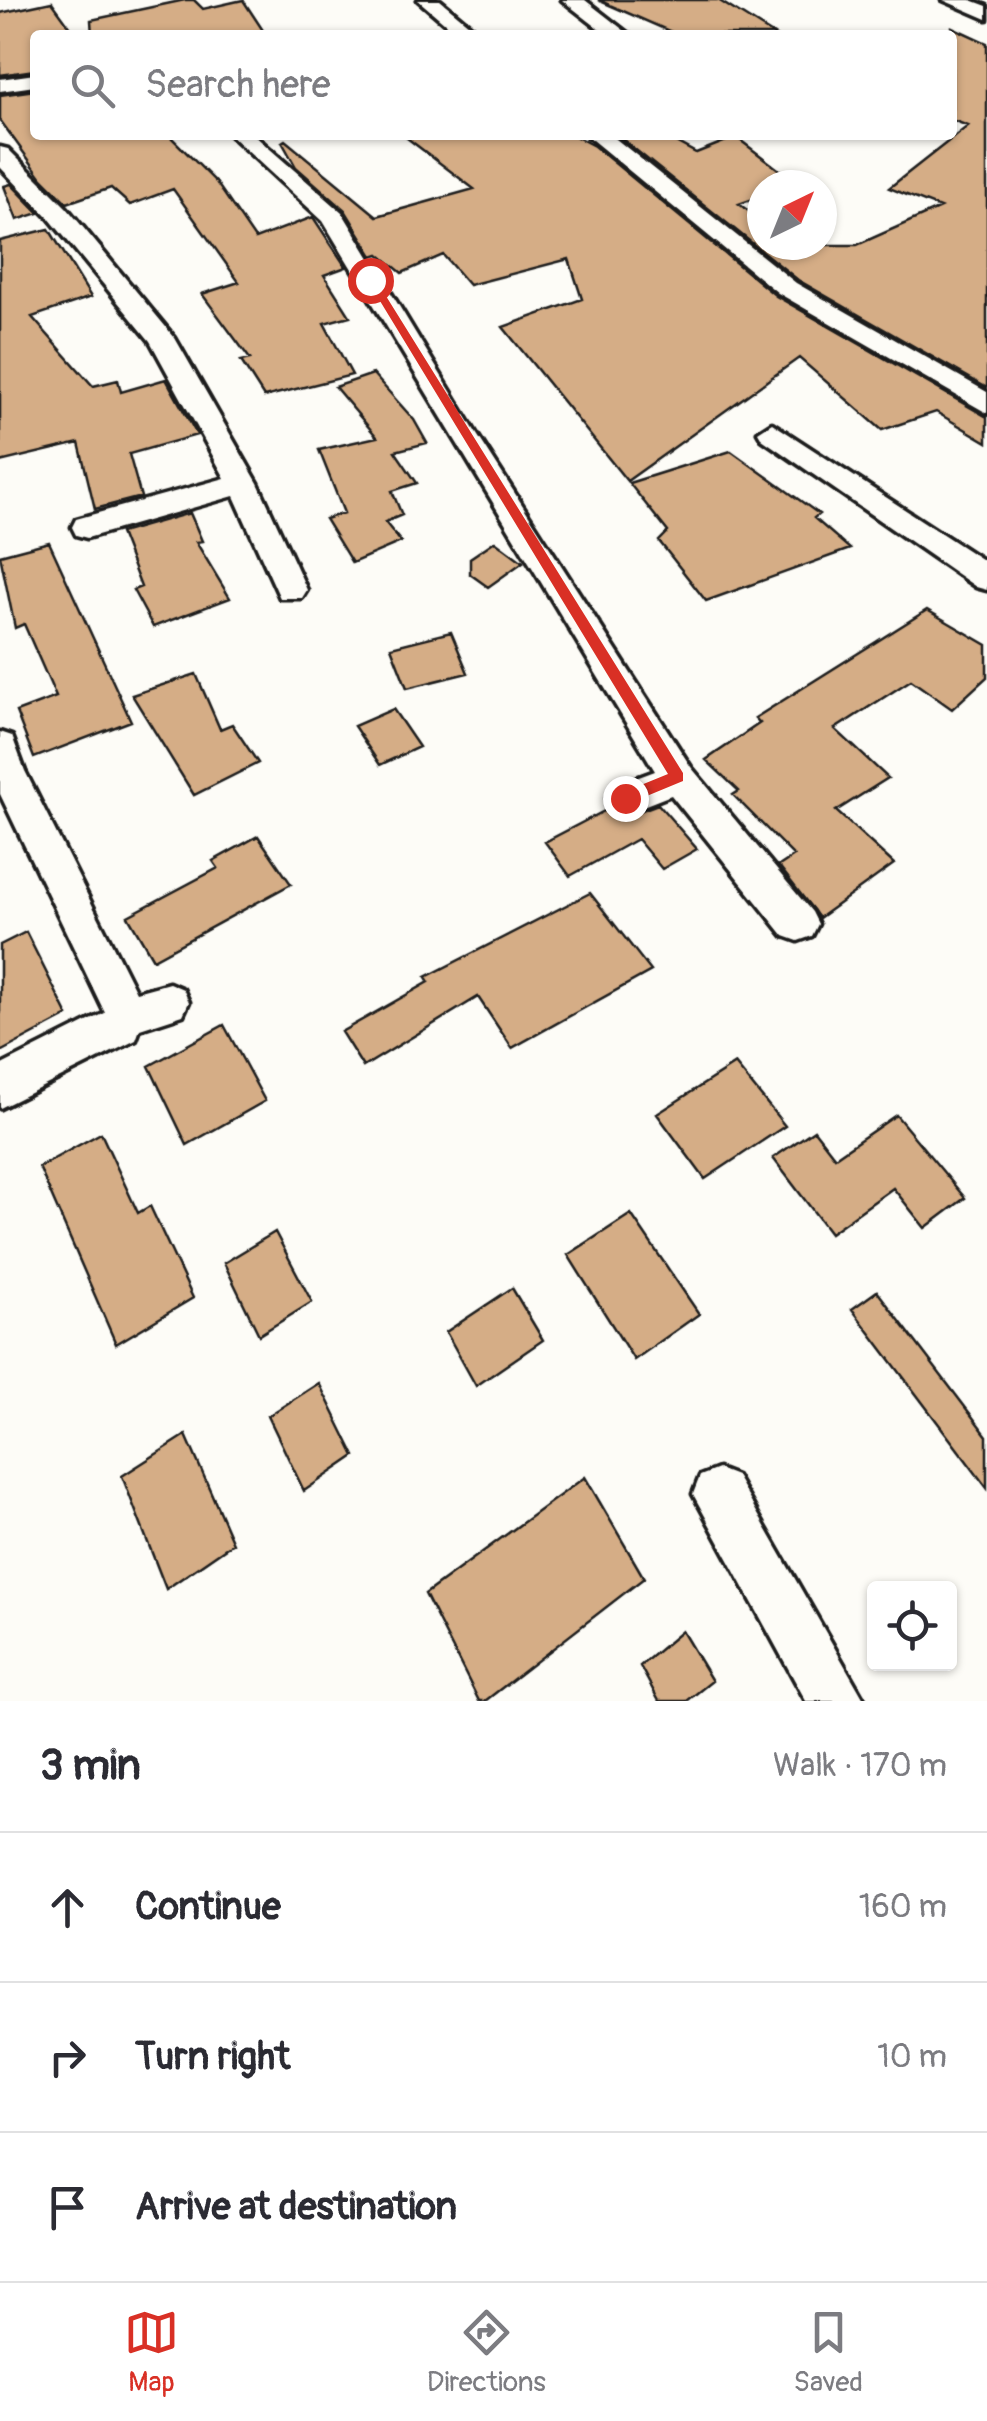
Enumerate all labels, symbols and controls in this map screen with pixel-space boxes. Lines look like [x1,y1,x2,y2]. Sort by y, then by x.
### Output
search box [30,30,957,140]
icon: search [65,58,120,113]
text: Search here [145,61,331,109]
north arrow [747,170,837,260]
route start [348,258,394,304]
route end [603,776,649,822]
map controls [867,1581,957,1671]
button: locate [867,1581,957,1671]
text: 3 min [40,1740,141,1792]
text: Walk · 170 m [773,1746,947,1786]
icon: ahead [40,1880,95,1935]
text: Continue [135,1883,281,1931]
text: 160 m [859,1887,947,1927]
icon: right [40,2030,95,2085]
text: Turn right [135,2033,290,2081]
text: 10 m [877,2037,947,2077]
icon: arrive [40,2180,95,2235]
text: Arrive at destination [135,2183,457,2231]
tab: Map [124,2305,179,2400]
tab: Directions [427,2305,546,2400]
tab: Saved [794,2305,863,2400]

